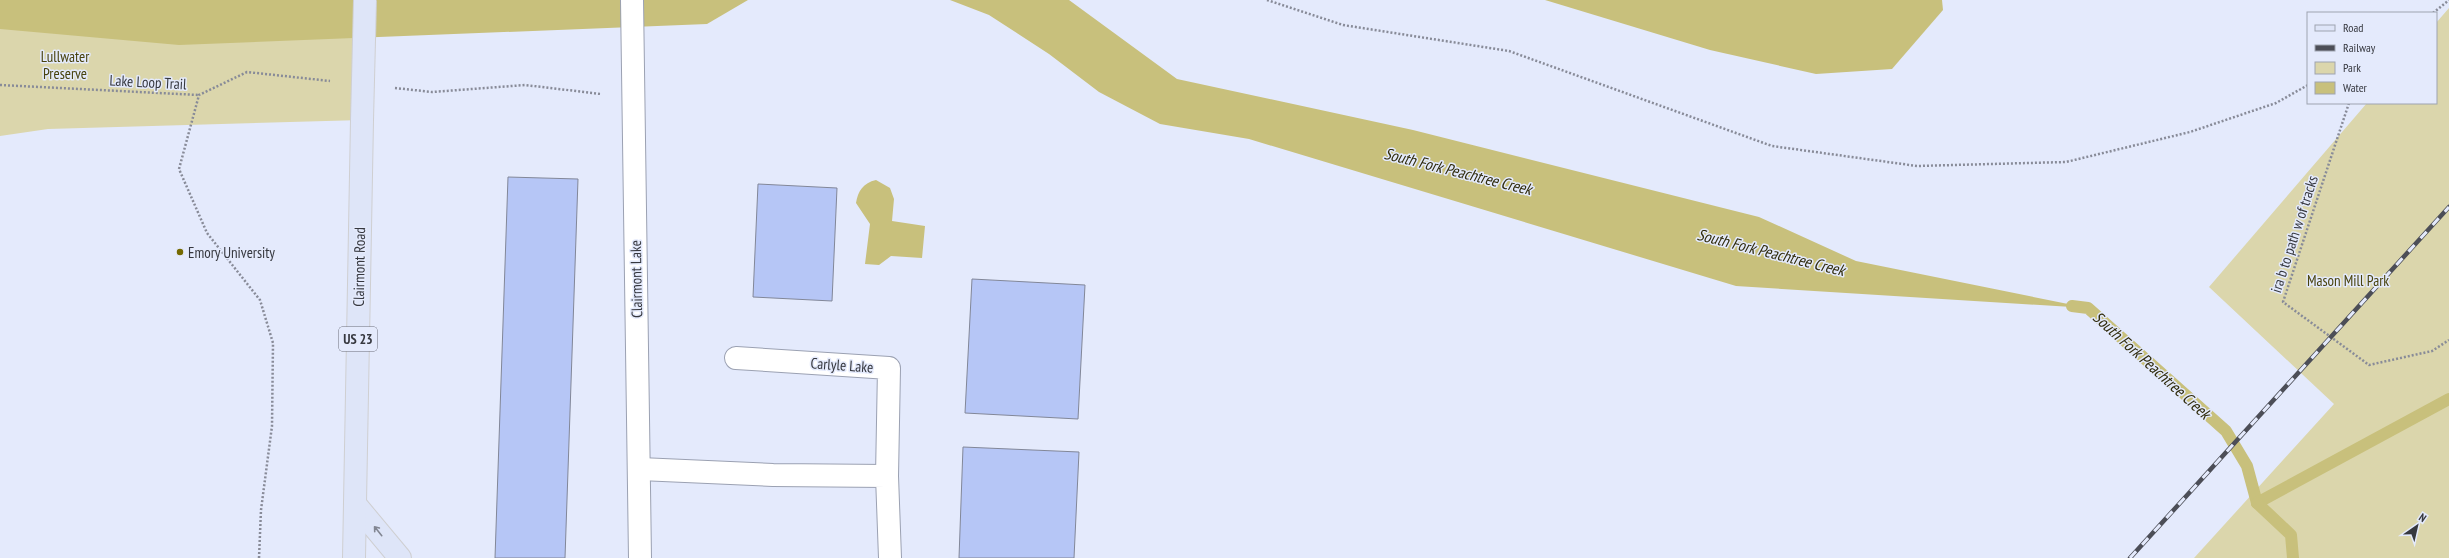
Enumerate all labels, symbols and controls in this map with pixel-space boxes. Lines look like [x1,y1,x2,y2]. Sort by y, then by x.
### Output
legend [2307,12,2437,104]
text: Road [2343,20,2363,35]
text: Railway [2343,40,2376,55]
park label: Lullwater Preserve [41,47,90,83]
text: Park [2343,60,2361,75]
street label: Lake Loop Trail [109,70,188,94]
text: Water [2343,80,2368,95]
water label: South Fork Peachtree Creek [1382,143,1536,199]
street label: ira b to path w of tracks [2266,173,2322,295]
water label: South Fork Peachtree Creek [1695,224,1849,280]
street label: Clairmont Road [349,227,369,307]
street label: Clairmont Lake [626,240,646,318]
place label: Emory University [188,243,275,262]
marker: Emory University [175,247,185,257]
park label: Mason Mill Park [2307,271,2389,290]
water label: South Fork Peachtree Creek [2089,307,2216,424]
road number: US 23 [339,327,377,351]
street label: Carlyle Lake [810,353,874,377]
north arrow [2397,506,2437,546]
text: N [2416,510,2429,525]
one-way arrow [373,525,382,536]

